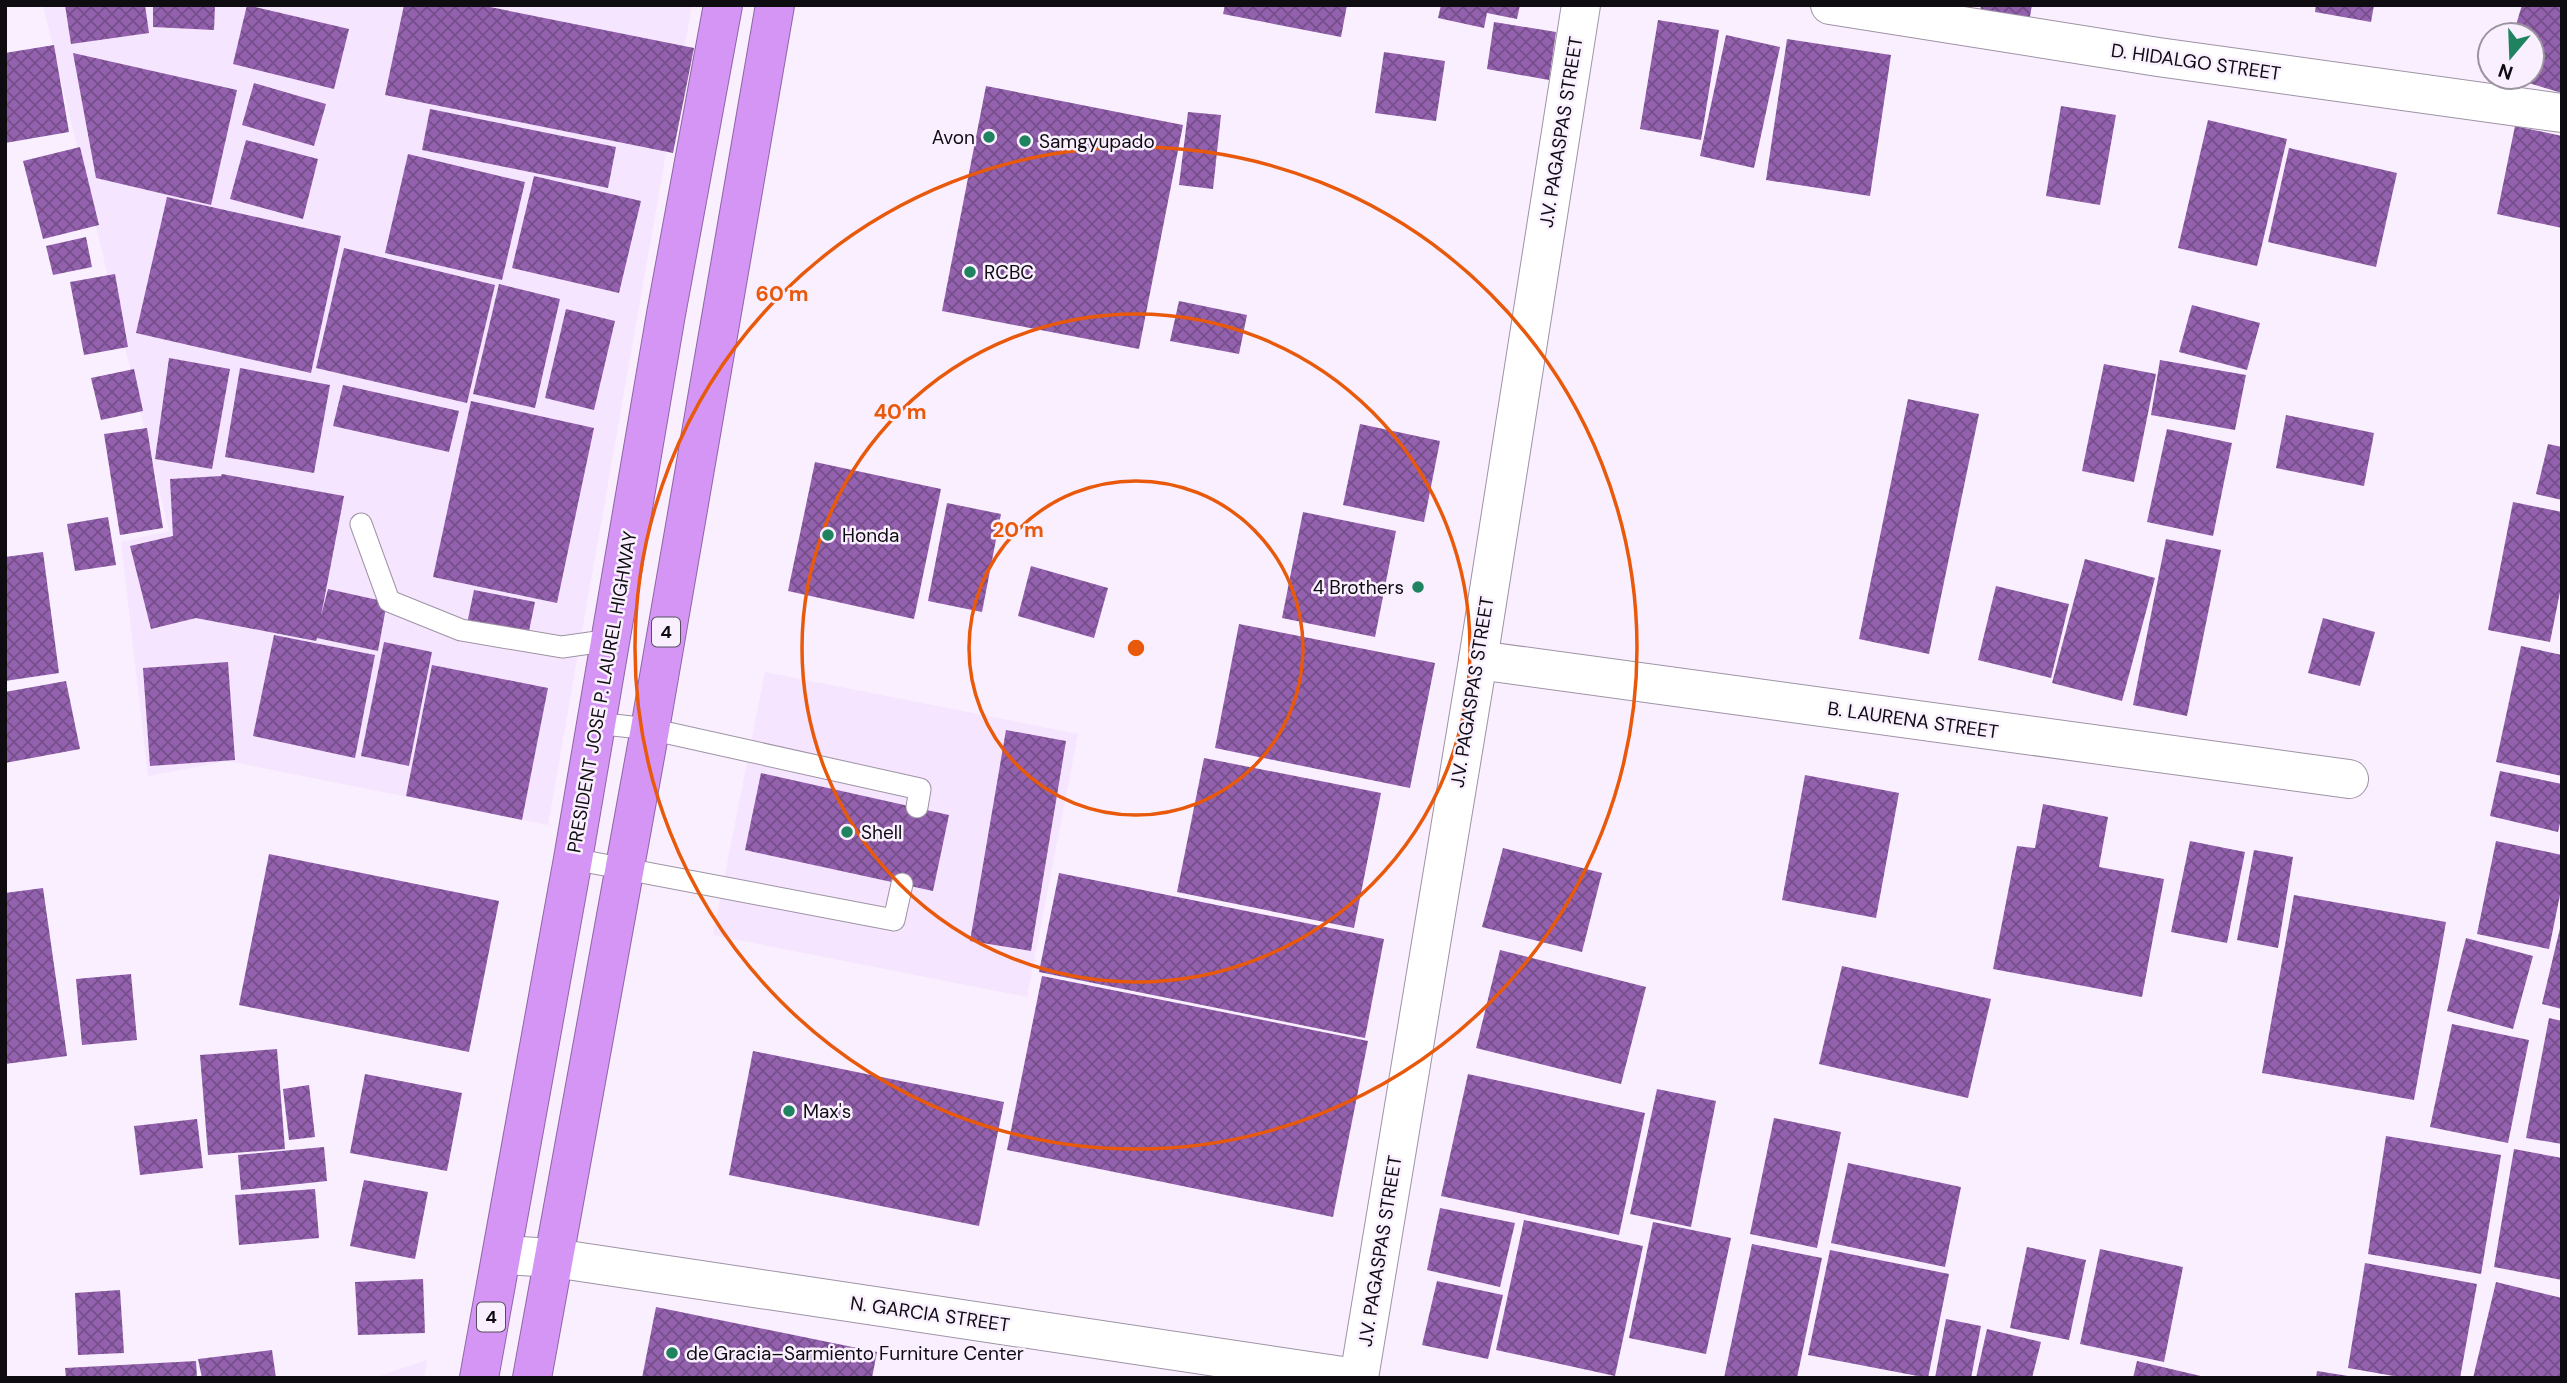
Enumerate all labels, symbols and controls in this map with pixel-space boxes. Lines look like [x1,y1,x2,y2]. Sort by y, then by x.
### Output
north arrow [2476,21,2546,91]
street label: J.V. PAGASPAS STREET [1534,34,1589,229]
street label: D. HIDALGO STREET [2110,38,2283,86]
text: N [2495,58,2516,86]
place label: Avon [932,125,975,150]
marker: Avon [981,129,997,145]
place label: Samgyupado [1039,129,1155,154]
marker: Samgyupado [1017,133,1033,149]
place label: RCBC [984,260,1034,285]
marker: RCBC [962,264,978,280]
text: 60 m [756,280,808,308]
text: 40 m [873,398,927,426]
text: 20 m [992,516,1044,544]
place label: Honda [842,523,899,548]
marker: Honda [820,527,836,543]
street label: PRESIDENT JOSE P. LAUREL HIGHWAY [561,529,643,855]
place label: 4 Brothers [1313,575,1404,600]
marker: 4 Brothers [1410,579,1426,595]
street label: J.V. PAGASPAS STREET [1445,594,1500,789]
road number: 4 [652,618,680,646]
centre of rings [1124,636,1148,660]
street label: B. LAURENA STREET [1826,696,2000,744]
place label: Shell [861,820,902,845]
marker: Shell [839,824,855,840]
place label: Max's [803,1099,851,1124]
marker: Max's [781,1103,797,1119]
street label: J.V. PAGASPAS STREET [1353,1153,1408,1348]
street label: N. GARCIA STREET [849,1290,1012,1338]
road number: 4 [477,1302,505,1332]
place label: de Gracia–Sarmiento Furniture Center [686,1341,1024,1366]
marker: de Gracia–Sarmiento Furniture Center [664,1345,680,1361]

